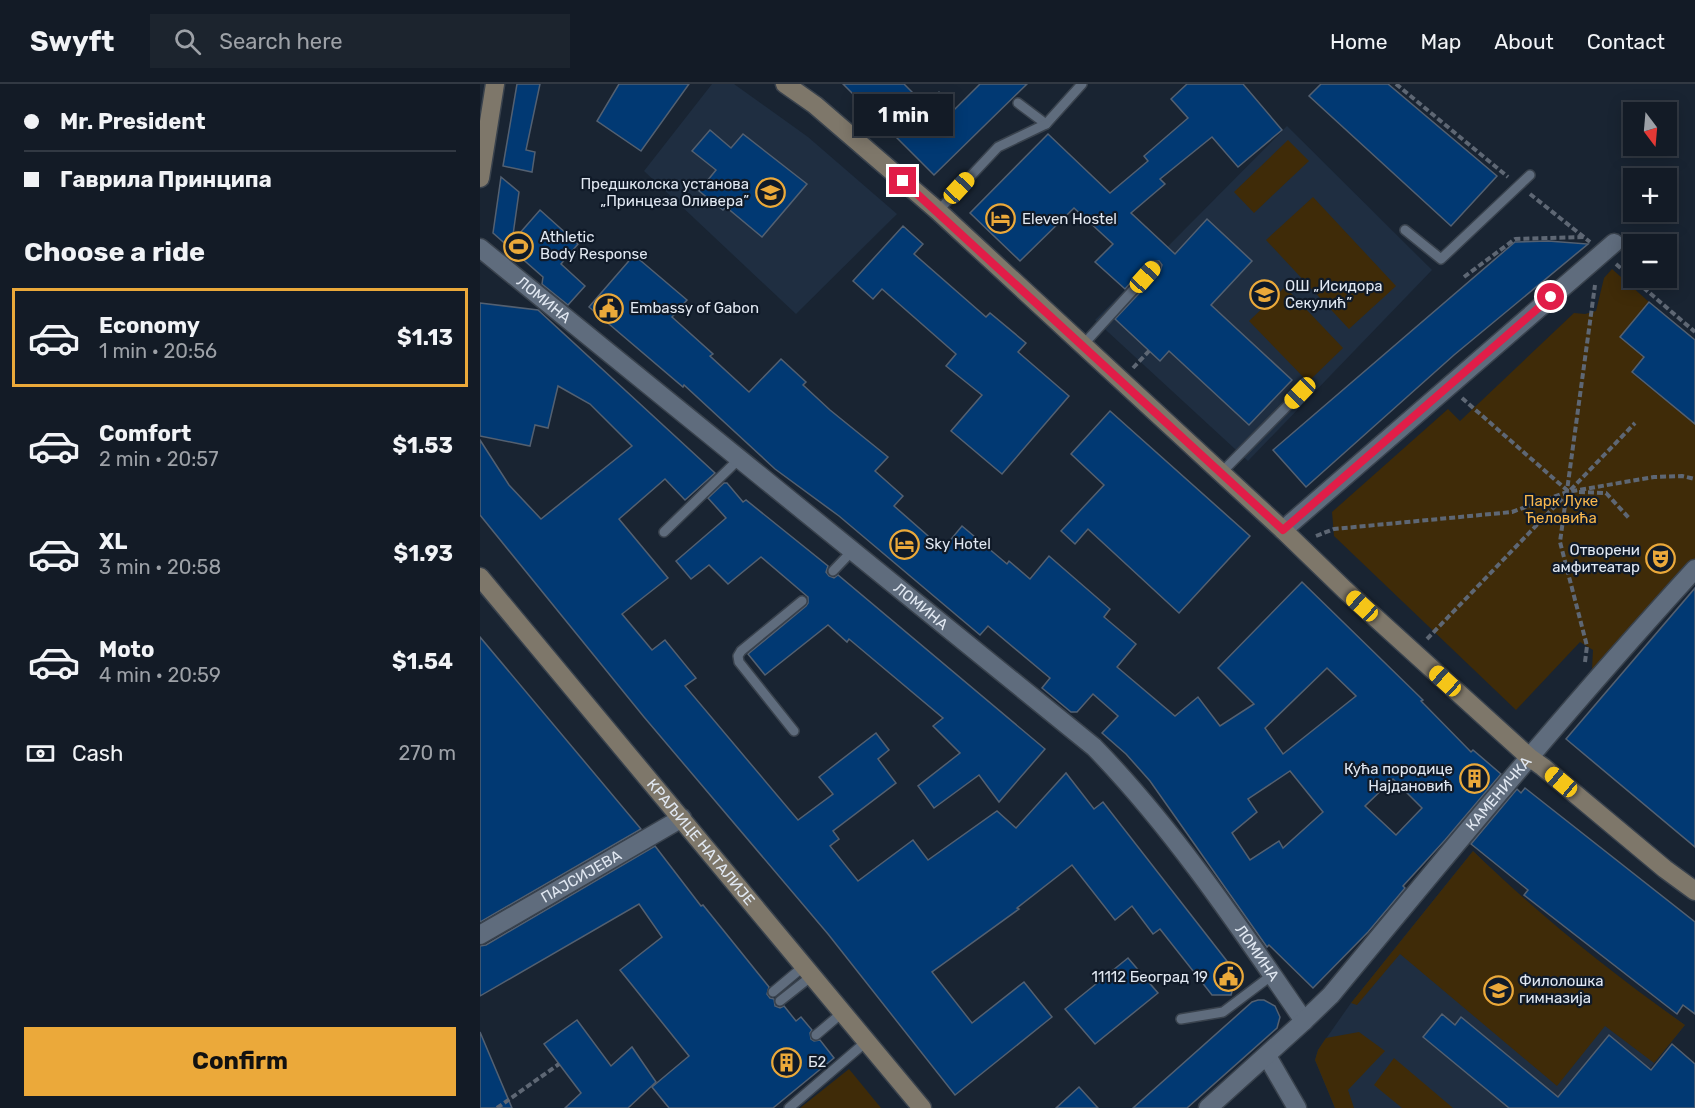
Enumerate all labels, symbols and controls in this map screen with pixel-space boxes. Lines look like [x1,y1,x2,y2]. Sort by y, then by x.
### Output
search box [150,14,570,68]
text: Swyft [30,25,114,58]
icon: search [171,25,204,58]
text: Search here [219,28,343,55]
text: Home [1330,29,1387,54]
text: Map [1420,29,1461,54]
text: About [1494,29,1554,54]
text: Contact [1587,29,1665,54]
callout: 1 min [854,94,952,136]
north arrow [1623,102,1677,156]
map controls [1623,102,1677,288]
text: 1 min [878,103,929,127]
text: Mr. President [60,108,206,135]
text: Гаврила Принципа [60,166,272,193]
route end [889,167,916,194]
button: + [1623,168,1677,222]
car [940,169,978,207]
place label: Предшколска установа „Принцеза Оливера” [580,175,749,210]
school or university icon: Предшколска установа „Принцеза Оливера” [754,177,786,209]
hotel icon: Eleven Hostel [985,203,1017,235]
place label: Eleven Hostel [1022,210,1117,228]
place label: Athletic Body Response [540,228,648,263]
sports icon: Athletic Body Response [503,230,535,262]
button: − [1623,234,1677,288]
text: Choose a ride [24,236,205,268]
car [1126,258,1164,296]
street label: ЛОМИНА [513,272,574,327]
place label: ОШ „Исидора Секулић” [1285,277,1383,312]
school or university icon: ОШ „Исидора Секулић” [1248,279,1280,311]
route start [1537,283,1564,310]
public building icon: Embassy of Gabon [593,292,625,324]
place label: Embassy of Gabon [630,299,759,317]
icon: car [27,311,81,365]
text: Economy [99,312,200,339]
text: $1.13 [397,324,453,351]
text: 1 min · 20:56 [99,339,217,363]
car [1281,374,1319,412]
icon: car [27,419,81,473]
text: Comfort [99,420,191,447]
text: $1.53 [392,432,453,459]
text: 2 min · 20:57 [99,447,218,471]
park label: Парк Луке Ћеловића [1524,492,1598,527]
icon: car [27,527,81,581]
text: XL [99,528,127,555]
hotel icon: Sky Hotel [888,528,920,560]
place label: Sky Hotel [925,535,991,553]
text: $1.93 [394,540,453,567]
place label: Отворени амфитеатар [1552,541,1640,576]
theatre icon: Отворени амфитеатар [1645,543,1677,575]
text: 3 min · 20:58 [99,555,221,579]
street label: ЛОМИНА [890,579,952,634]
car [1343,587,1381,625]
icon: car [27,635,81,689]
text: Moto [99,636,154,663]
text: $1.54 [392,648,453,675]
car [1426,662,1464,700]
text: 4 min · 20:59 [99,663,221,687]
icon: cash [24,737,57,770]
text: Cash [72,740,123,767]
text: 270 m [399,741,456,765]
street label: КАМЕНИЧКА [1462,753,1535,835]
place label: Кућа породице Најдановић [1344,760,1453,795]
building icon: Кућа породице Најдановић [1458,762,1490,794]
car [1541,764,1581,800]
street label: КРАЉИЦЕ НАТАЛИЈЕ [643,775,758,909]
street label: ПАЈСИЈЕВА [538,846,625,907]
street label: ЛОМИНА [1231,921,1283,985]
public building icon: 11112 Београд 19 [1213,961,1245,993]
place label: 11112 Београд 19 [1092,968,1208,986]
place label: Филолошка гимназија [1519,972,1604,1007]
school or university icon: Филолошка гимназија [1482,974,1514,1006]
button: Confirm [24,1027,456,1096]
building icon: Б2 [771,1046,803,1078]
place label: Б2 [808,1053,827,1071]

